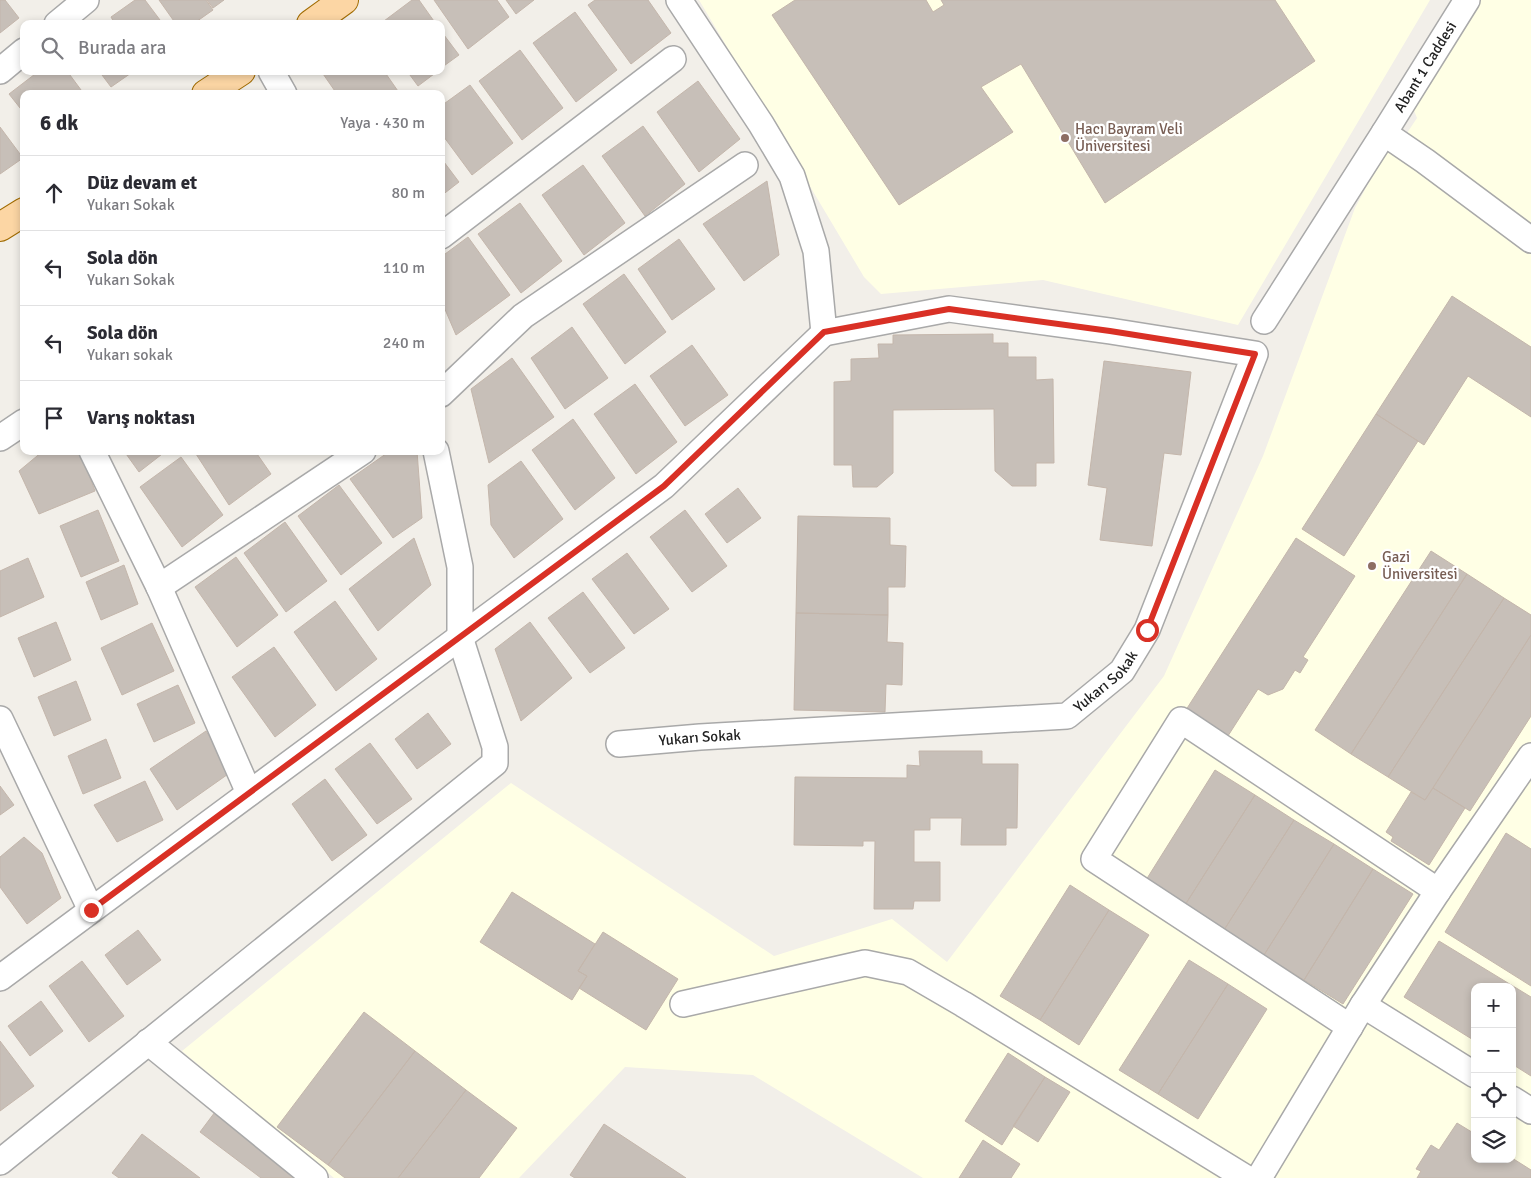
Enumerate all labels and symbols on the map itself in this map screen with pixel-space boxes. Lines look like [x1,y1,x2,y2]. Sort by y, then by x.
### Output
street label: Abant 1 Caddesi [1390,18,1460,116]
place label: Hacı Bayram Veli Üniversitesi [1075,120,1183,155]
marker: Hacı Bayram Veli Üniversitesi [1059,132,1071,144]
place label: Gazi Üniversitesi [1382,548,1458,583]
marker: Gazi Üniversitesi [1366,560,1378,572]
route start [1136,619,1159,642]
street label: Yukarı Sokak [1070,647,1141,716]
street label: Yukarı Sokak [658,726,742,750]
route end [80,899,103,922]

